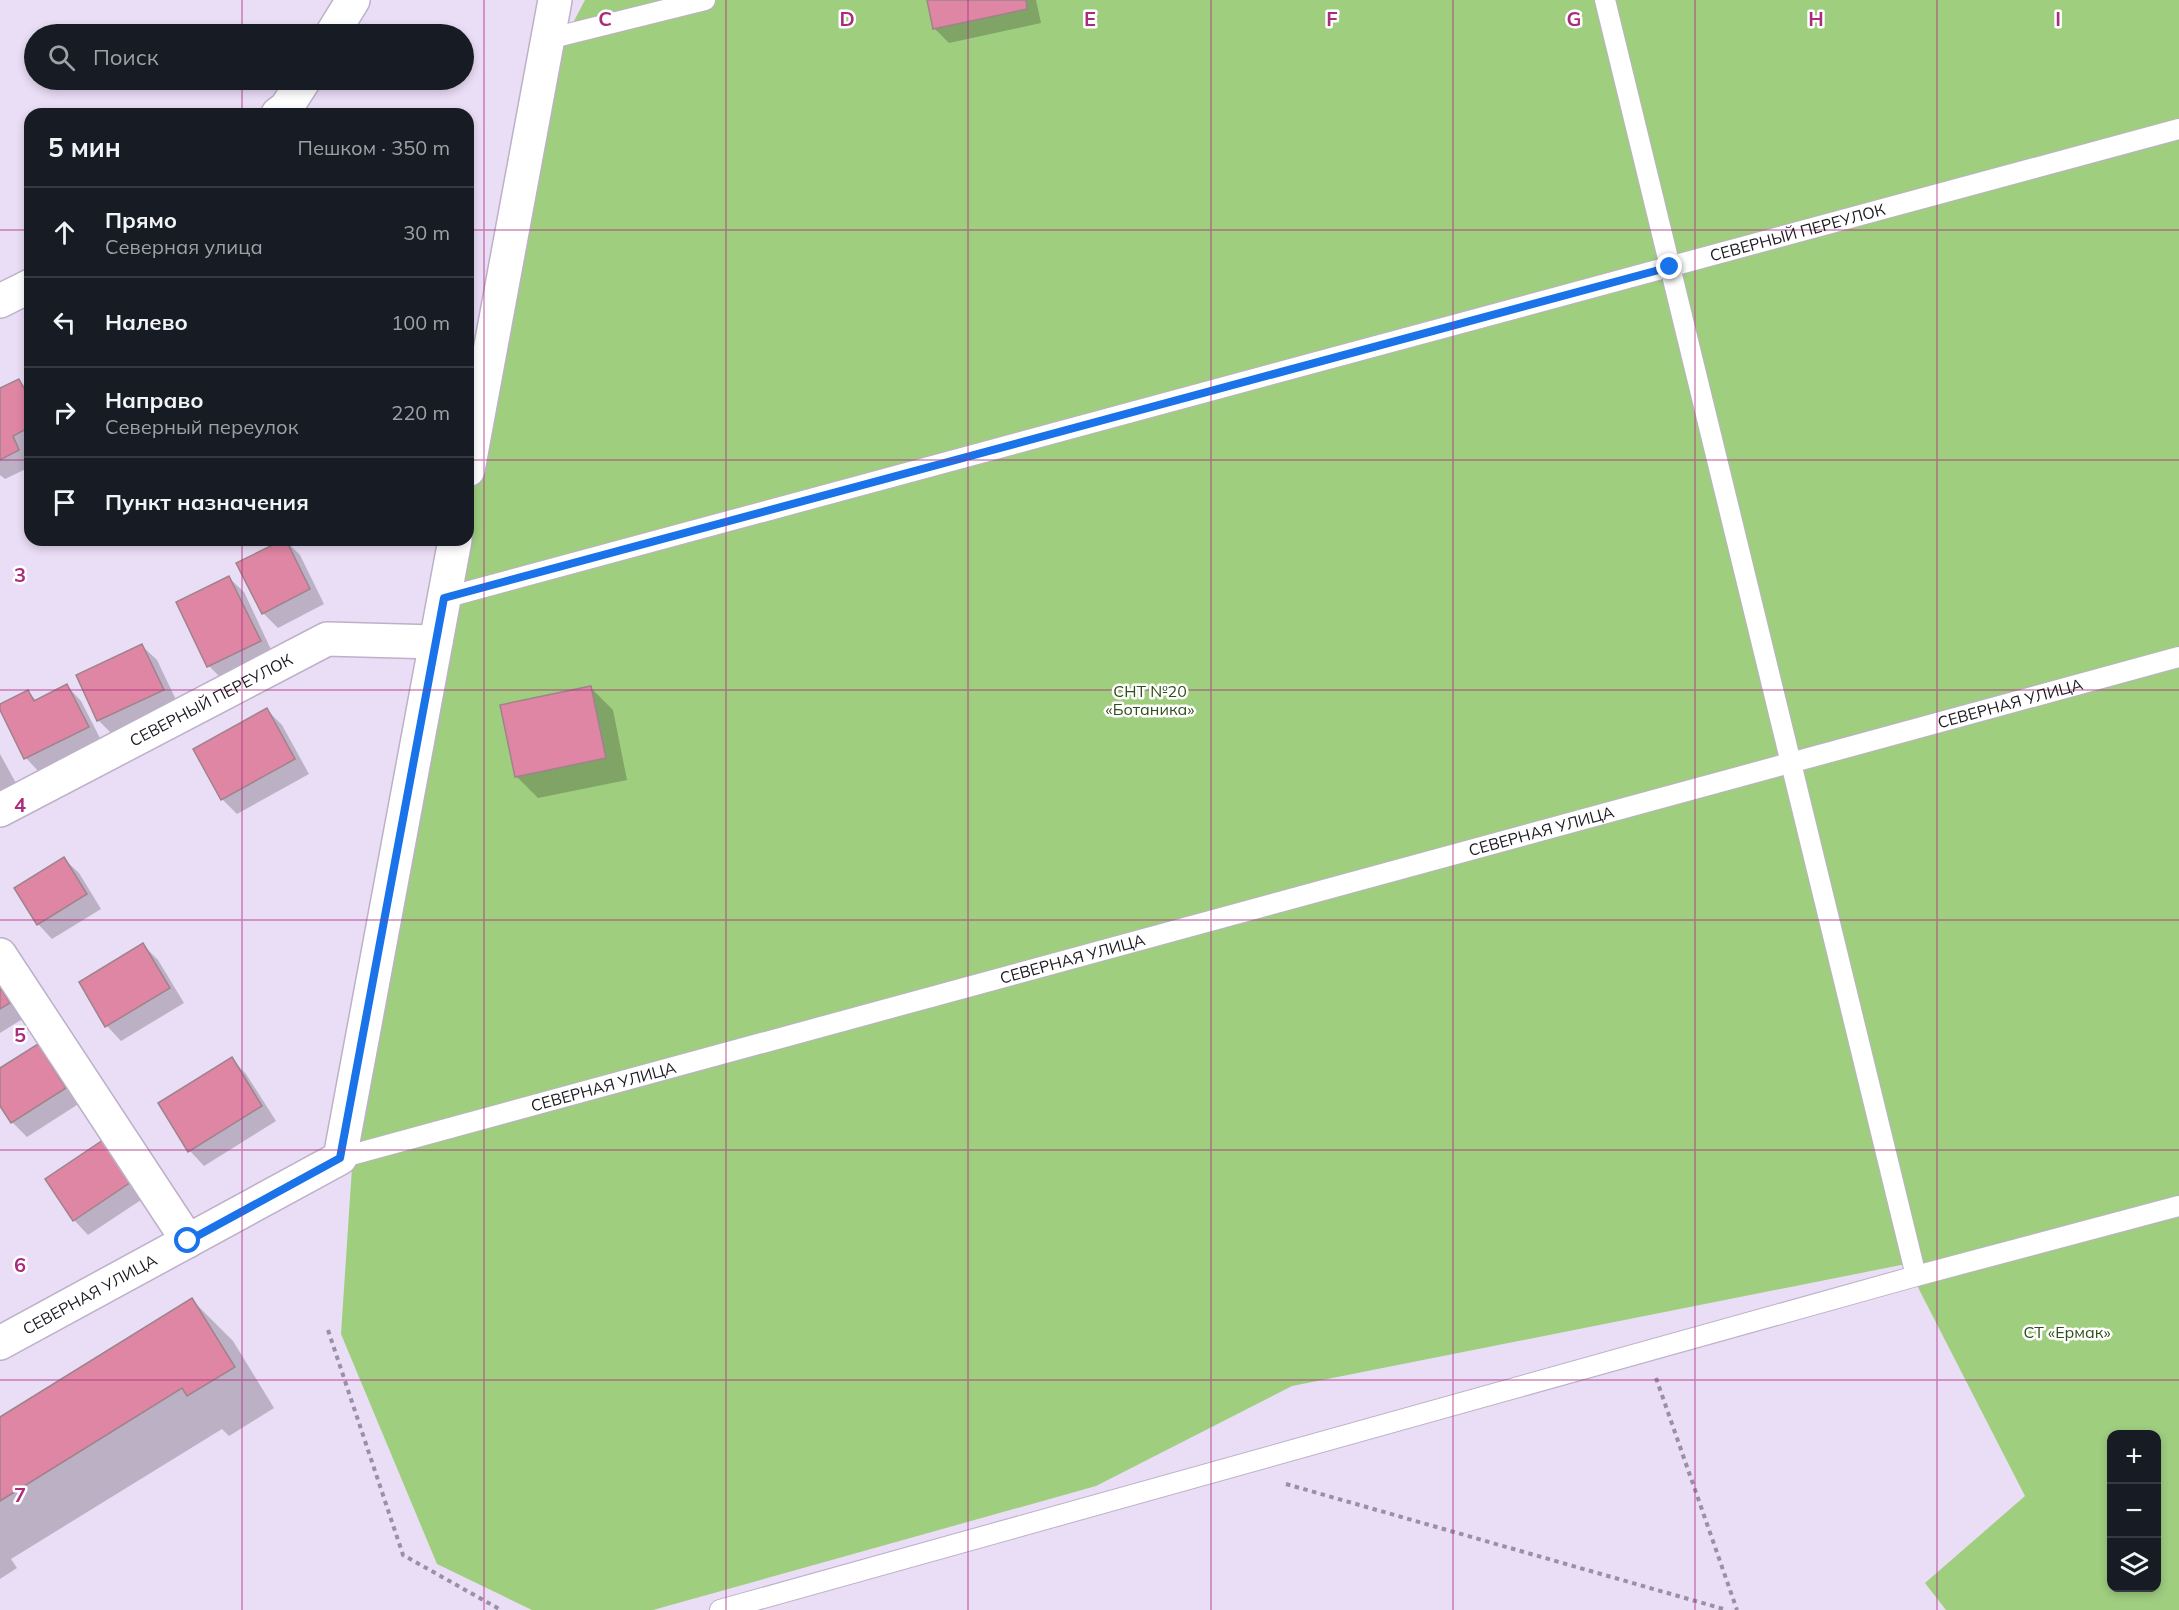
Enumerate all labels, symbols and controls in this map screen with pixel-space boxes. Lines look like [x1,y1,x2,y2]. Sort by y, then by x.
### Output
text: C [598,6,612,31]
text: D [839,6,855,31]
text: E [1084,6,1096,31]
text: F [1326,6,1338,31]
text: G [1567,6,1581,31]
text: H [1808,6,1824,31]
text: I [2055,6,2061,31]
search box [24,24,474,90]
icon: search [45,41,78,74]
text: Поиск [93,43,159,71]
text: 5 мин [48,131,121,164]
text: Пешком · 350 m [298,135,450,160]
street label: СЕВЕРНЫЙ ПЕРЕУЛОК [1708,199,1888,265]
text: Прямо [105,206,177,234]
icon: ahead [48,216,81,249]
text: 30 m [403,220,450,245]
text: Северная улица [105,234,263,259]
route end [1656,253,1682,279]
icon: left [48,306,81,339]
text: Налево [105,308,188,336]
text: 100 m [391,310,450,335]
text: Направо [105,386,203,414]
icon: right [48,396,81,429]
text: 220 m [391,400,450,425]
text: Северный переулок [105,414,298,439]
icon: arrive [48,486,81,519]
text: Пункт назначения [105,488,309,516]
text: 3 [14,562,26,587]
street label: СЕВЕРНЫЙ ПЕРЕУЛОК [126,649,296,750]
street label: СЕВЕРНАЯ УЛИЦА [1935,674,2085,732]
park label: СНТ №20 «Ботаника» [1106,681,1194,719]
text: 4 [14,792,26,817]
street label: СЕВЕРНАЯ УЛИЦА [1466,801,1616,860]
street label: СЕВЕРНАЯ УЛИЦА [997,929,1147,988]
text: 5 [14,1022,26,1047]
street label: СЕВЕРНАЯ УЛИЦА [529,1057,678,1116]
route start [174,1227,200,1253]
street label: СЕВЕРНАЯ УЛИЦА [19,1250,160,1339]
text: 6 [14,1252,26,1277]
park label: СТ «Ермак» [2023,1322,2111,1342]
map controls [2107,1430,2161,1592]
button: + [2107,1430,2161,1484]
text: 7 [14,1482,26,1507]
button: − [2107,1484,2161,1538]
button: layers [2107,1538,2161,1592]

